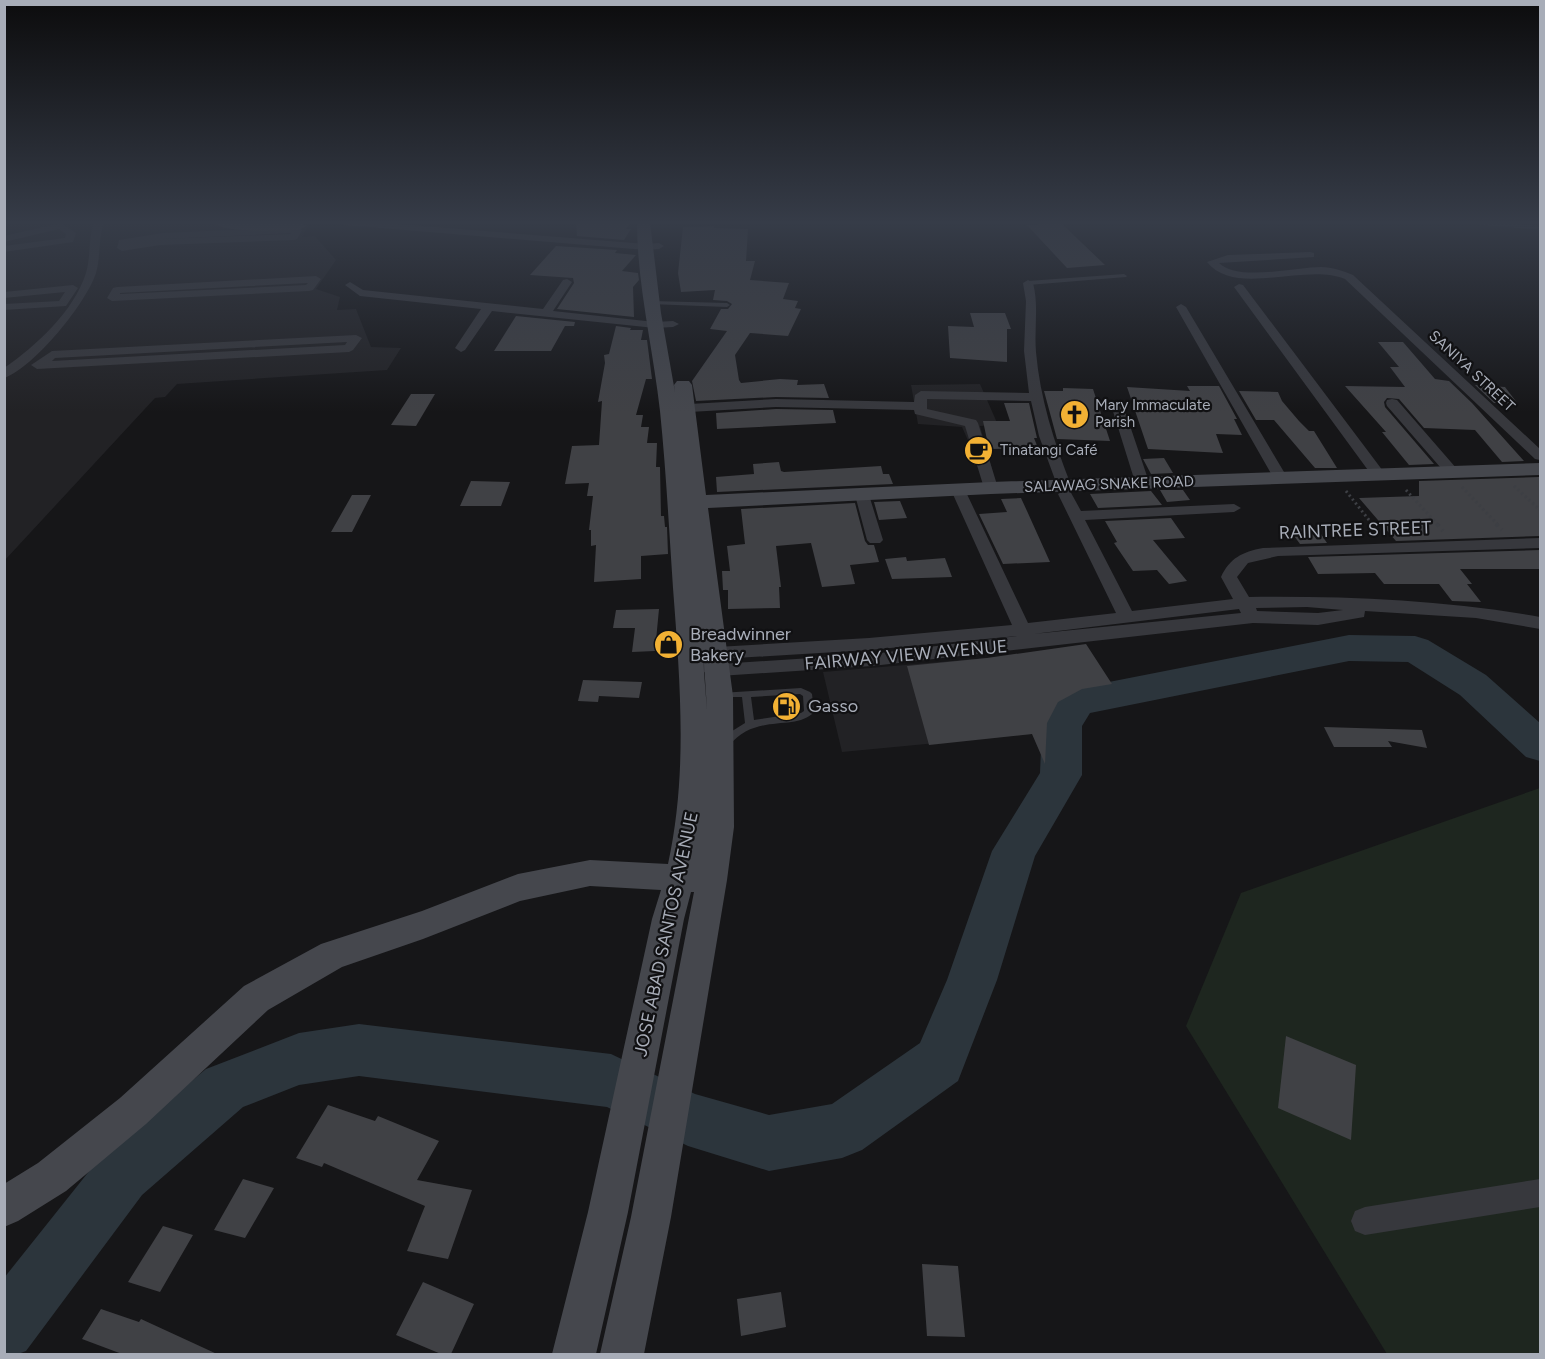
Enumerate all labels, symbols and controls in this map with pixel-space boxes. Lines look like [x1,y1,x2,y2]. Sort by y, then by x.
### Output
street label: SANIYA STREET [1425,327,1519,416]
place label: Mary Immaculate Parish [1095,396,1211,431]
church icon: Mary Immaculate Parish [1058,398,1090,430]
cafe icon: Tinatangi Café [963,434,995,466]
place label: Tinatangi Café [1000,441,1098,459]
street label: SALAWAG SNAKE ROAD [1024,472,1194,496]
street label: RAINTREE STREET [1278,516,1432,544]
place label: Breadwinner Bakery [690,623,791,666]
shop icon: Breadwinner Bakery [653,628,685,660]
street label: FAIRWAY VIEW AVENUE [804,635,1008,675]
fuel station icon: Gasso [771,690,803,722]
place label: Gasso [808,695,858,717]
street label: JOSE ABAD SANTOS AVENUE [629,809,703,1059]

